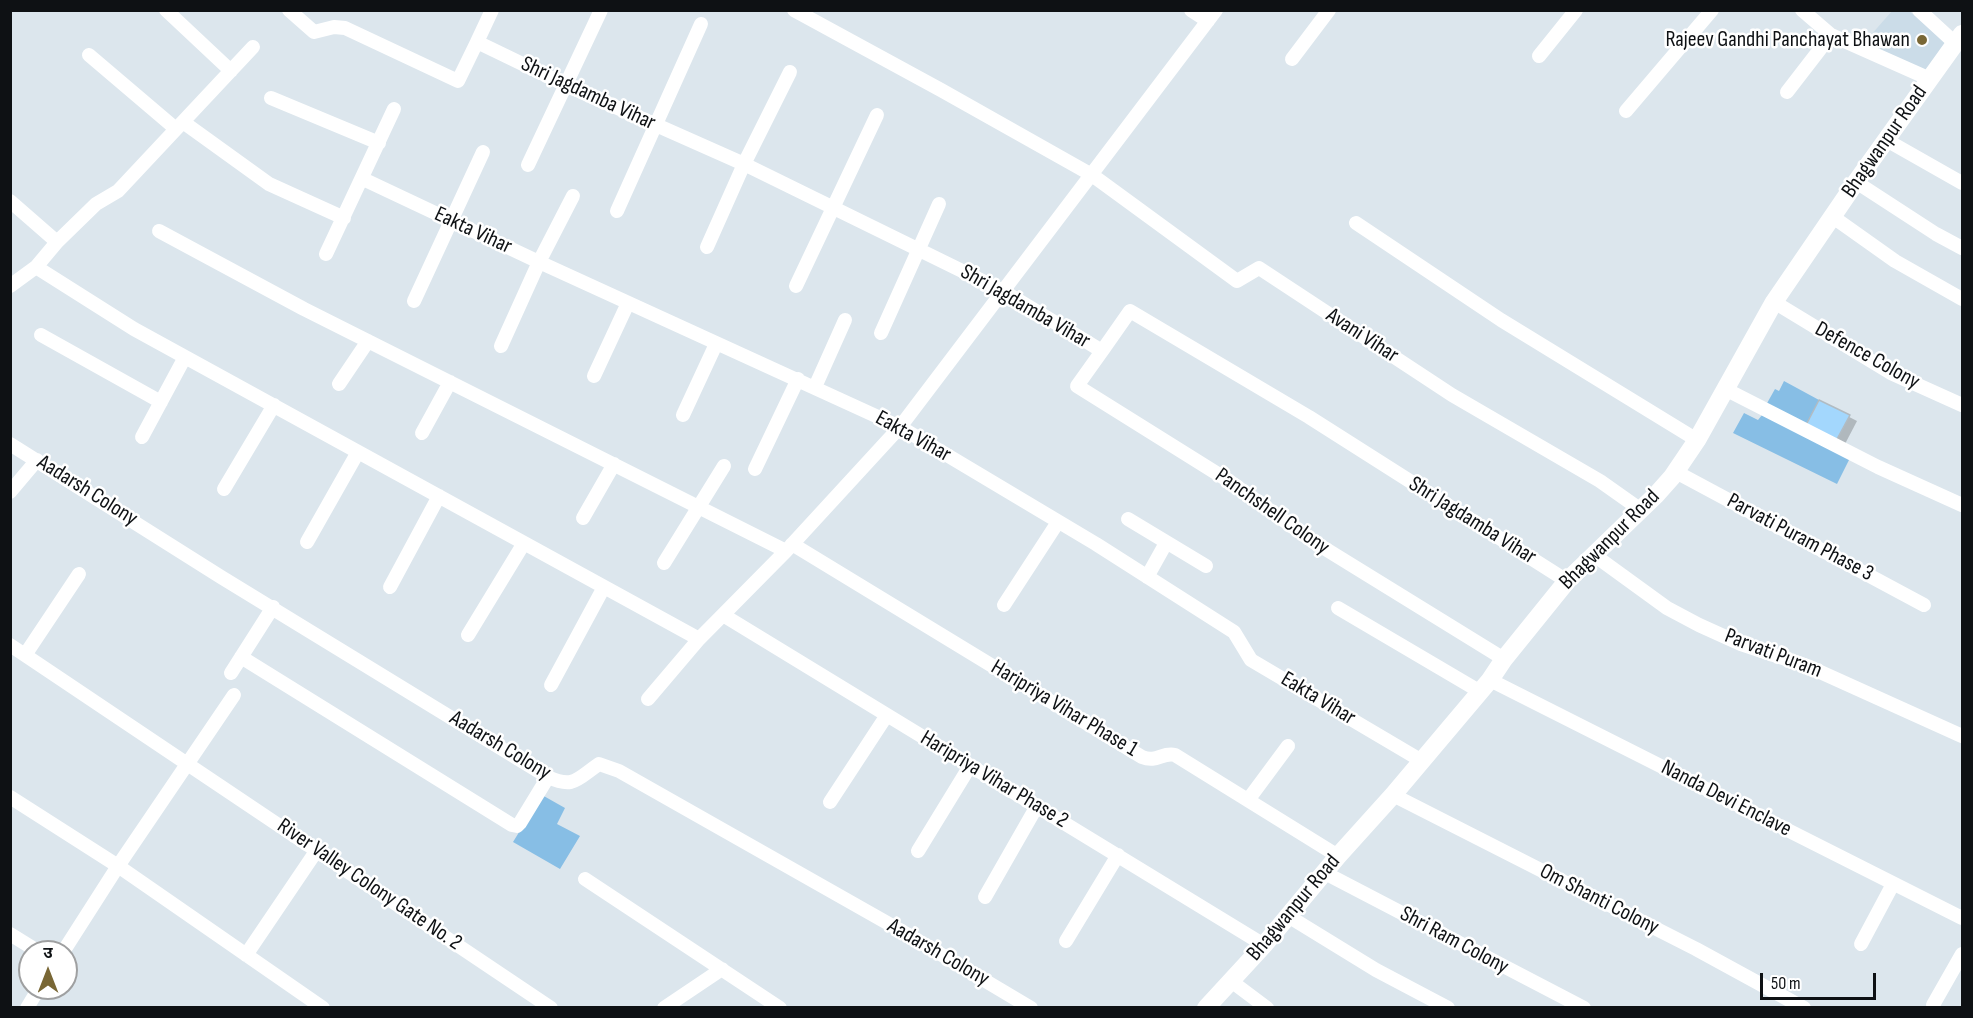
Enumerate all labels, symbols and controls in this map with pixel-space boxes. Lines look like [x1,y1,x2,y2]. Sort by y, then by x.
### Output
place label: Rajeev Gandhi Panchayat Bhawan [1665,27,1910,53]
marker: Rajeev Gandhi Panchayat Bhawan [1915,33,1929,47]
street label: Shri Jagdamba Vihar [517,51,659,137]
street label: Bhagwanpur Road [1837,81,1933,203]
street label: Eakta Vihar [430,202,516,260]
street label: Shri Jagdamba Vihar [955,259,1095,355]
street label: Avani Vihar [1321,303,1403,369]
street label: Defence Colony [1810,316,1924,396]
street label: Eakta Vihar [871,405,955,469]
street label: Aadarsh Colony [32,450,142,532]
street label: Panchshell Colony [1210,463,1334,561]
street label: Shri Jagdamba Vihar [1403,471,1541,571]
street label: Bhagwanpur Road [1554,484,1666,596]
street label: Parvati Puram Phase 3 [1722,488,1878,588]
street label: Parvati Puram [1721,623,1825,685]
street label: Haripriya Vihar Phase 1 [986,655,1142,763]
street label: Eakta Vihar [1276,666,1360,732]
street label: Aadarsh Colony [445,706,555,786]
street label: Haripriya Vihar Phase 2 [915,725,1073,835]
street label: Nanda Devi Enclave [1656,755,1796,843]
street label: River Valley Colony Gate No. 2 [272,813,466,957]
street label: Bhagwanpur Road [1242,849,1346,967]
street label: Om Shanti Colony [1535,859,1663,941]
street label: Shri Ram Colony [1395,901,1513,981]
street label: Aadarsh Colony [882,913,994,993]
north arrow [18,940,78,1000]
text: उ [43,944,53,963]
scale bar [1763,961,1878,999]
text: 50 m [1771,973,1801,994]

